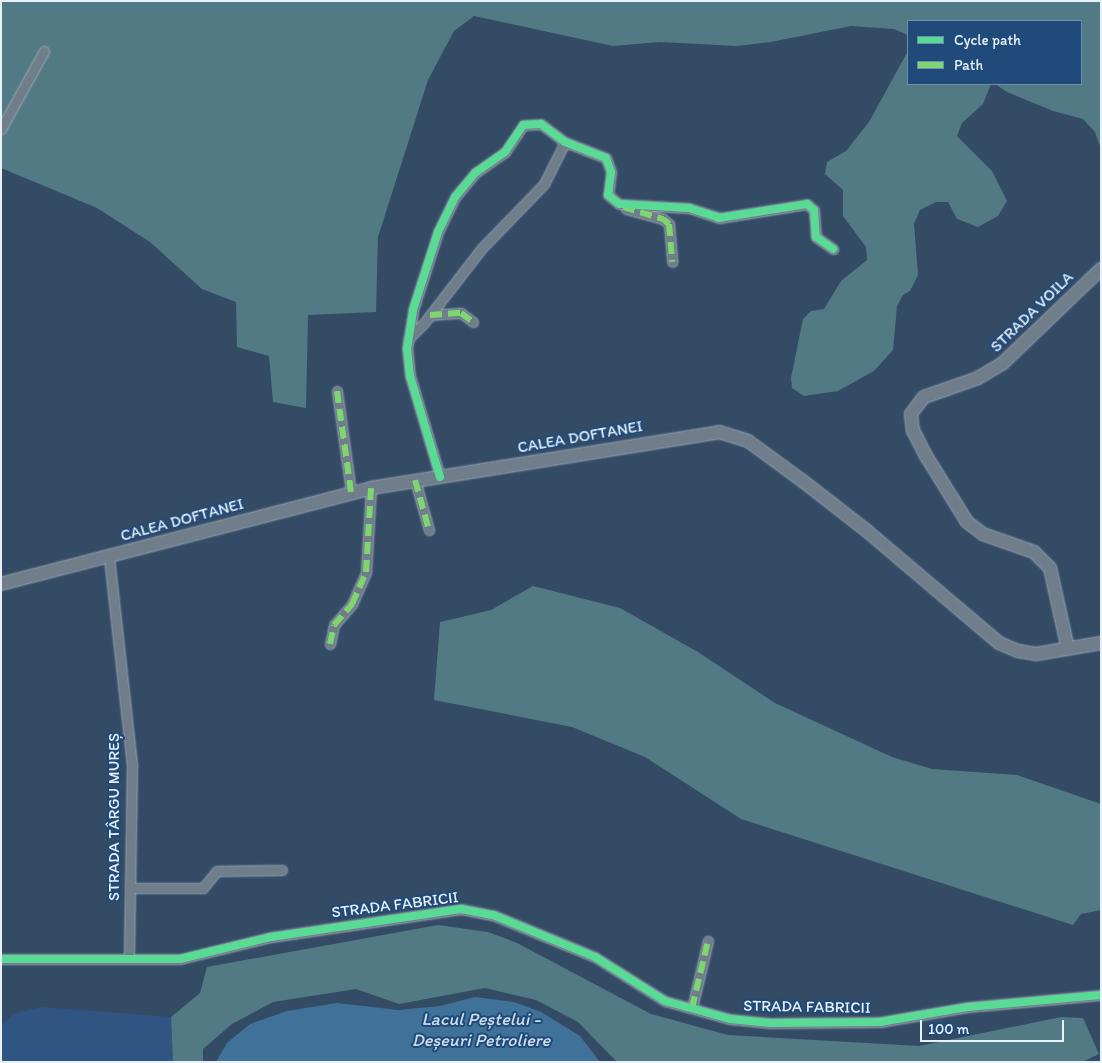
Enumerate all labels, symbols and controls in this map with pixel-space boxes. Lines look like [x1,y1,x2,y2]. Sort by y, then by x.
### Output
legend [907,20,1082,85]
text: Cycle path [954,31,1021,49]
text: Path [954,56,983,74]
street label: STRADA VOILA [987,268,1077,356]
street label: CALEA DOFTANEI [516,417,644,457]
street label: CALEA DOFTANEI [118,494,246,546]
street label: STRADA TÂRGU MUREȘ [104,733,124,901]
street label: STRADA FABRICII [331,888,459,922]
street label: STRADA FABRICII [743,996,871,1018]
water label: Lacul Peștelui - Deșeuri Petroliere [412,1009,550,1052]
scale bar [922,1010,1066,1042]
text: 100 m [928,1020,969,1038]

